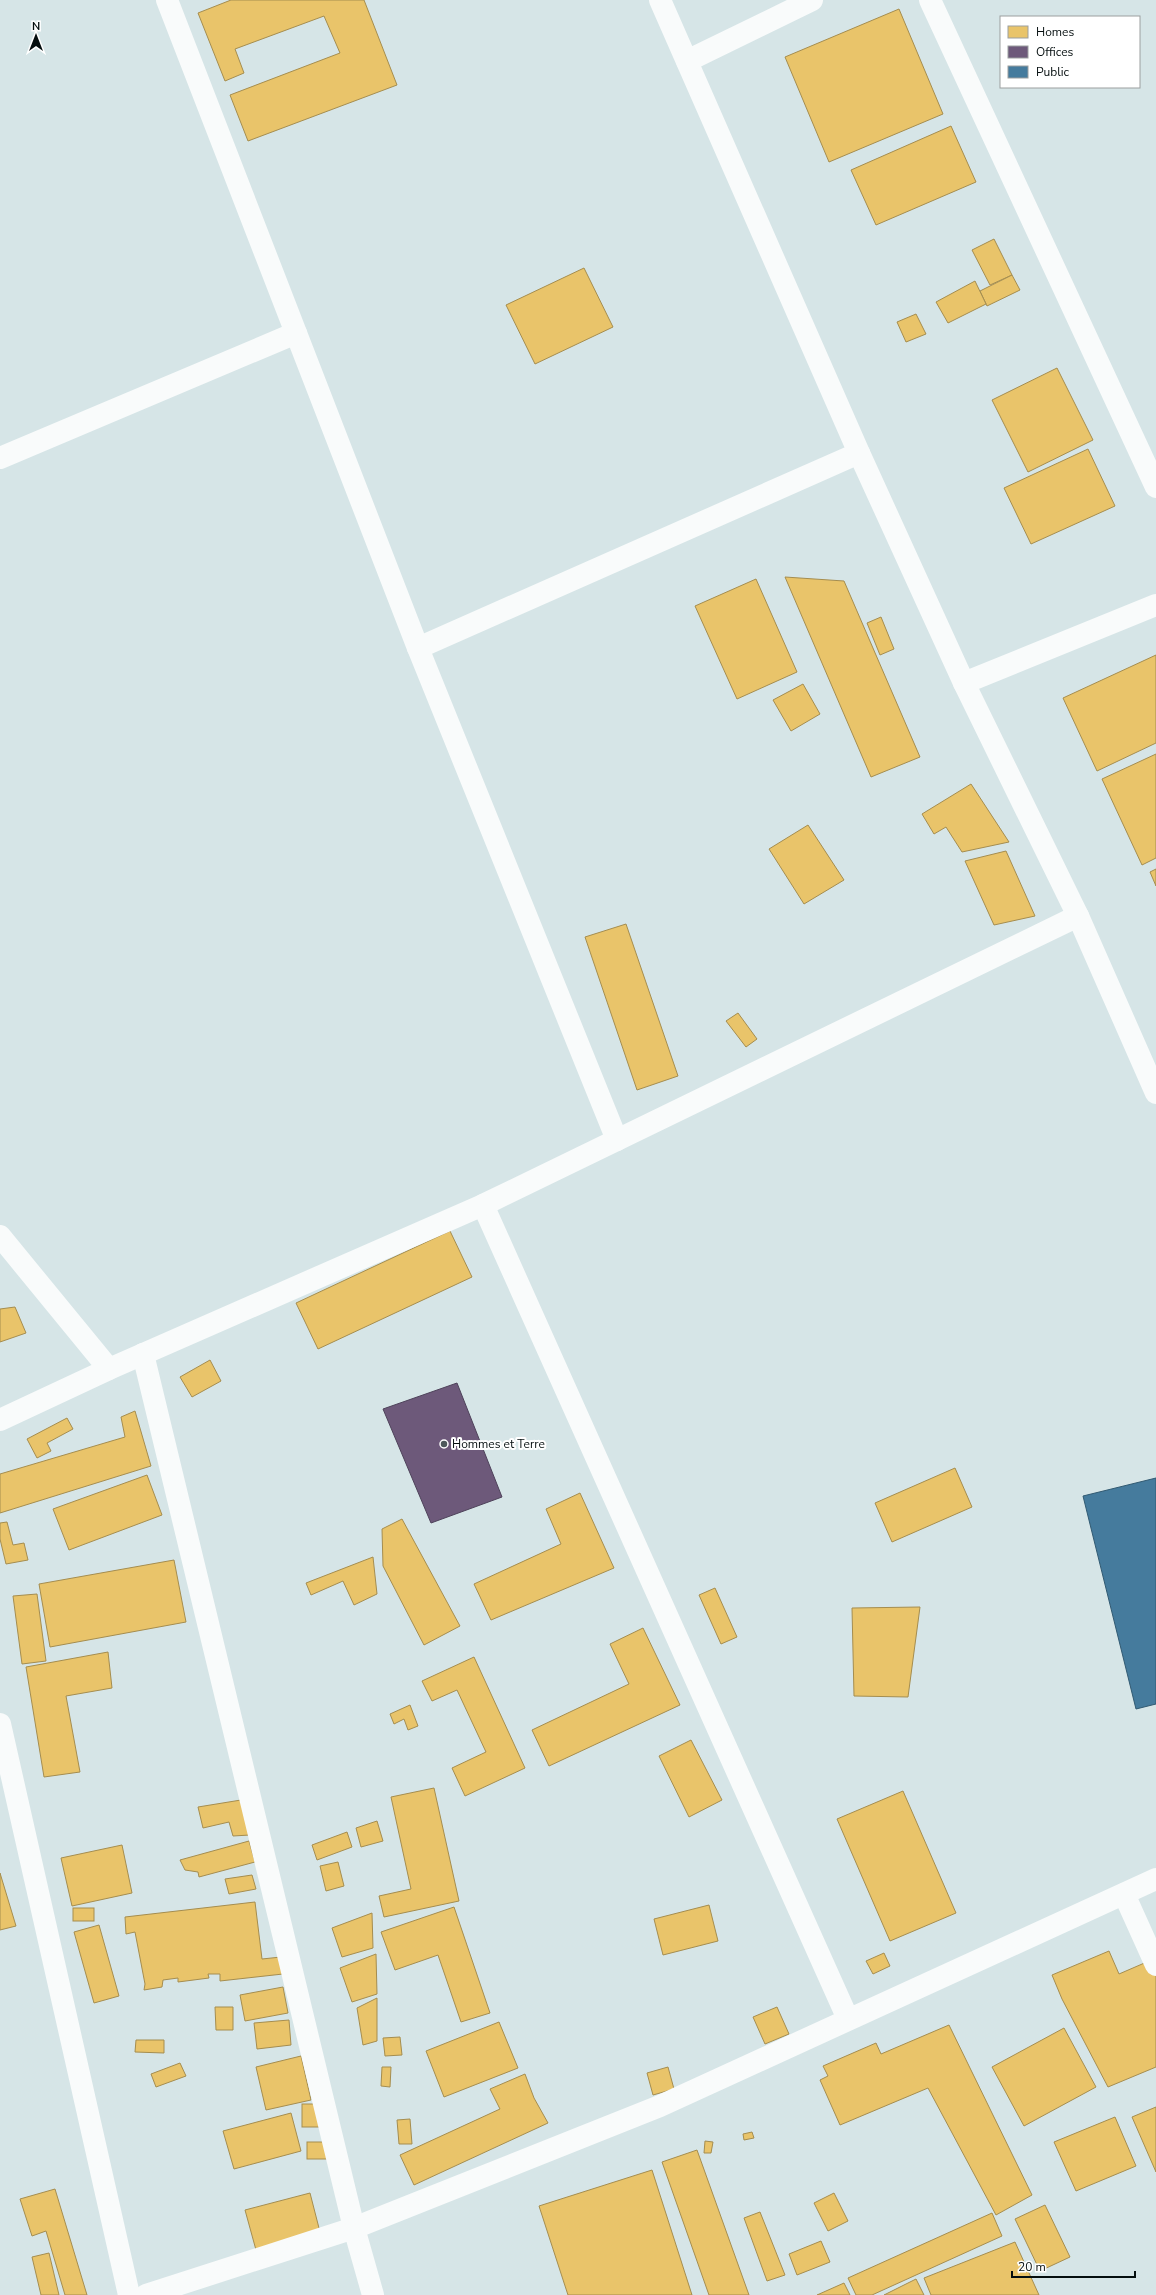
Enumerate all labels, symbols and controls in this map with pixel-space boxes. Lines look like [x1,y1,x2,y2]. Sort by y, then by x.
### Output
north arrow [16,16,56,56]
legend [1000,16,1140,88]
text: N [32,19,40,34]
text: Homes [1036,24,1074,40]
text: Offices [1036,44,1074,60]
text: Public [1036,64,1070,80]
place label: Hommes et Terre [452,1436,545,1452]
marker: Hommes et Terre [439,1439,449,1449]
scale bar [1012,2253,1135,2279]
text: 20 m [1018,2259,1046,2275]

